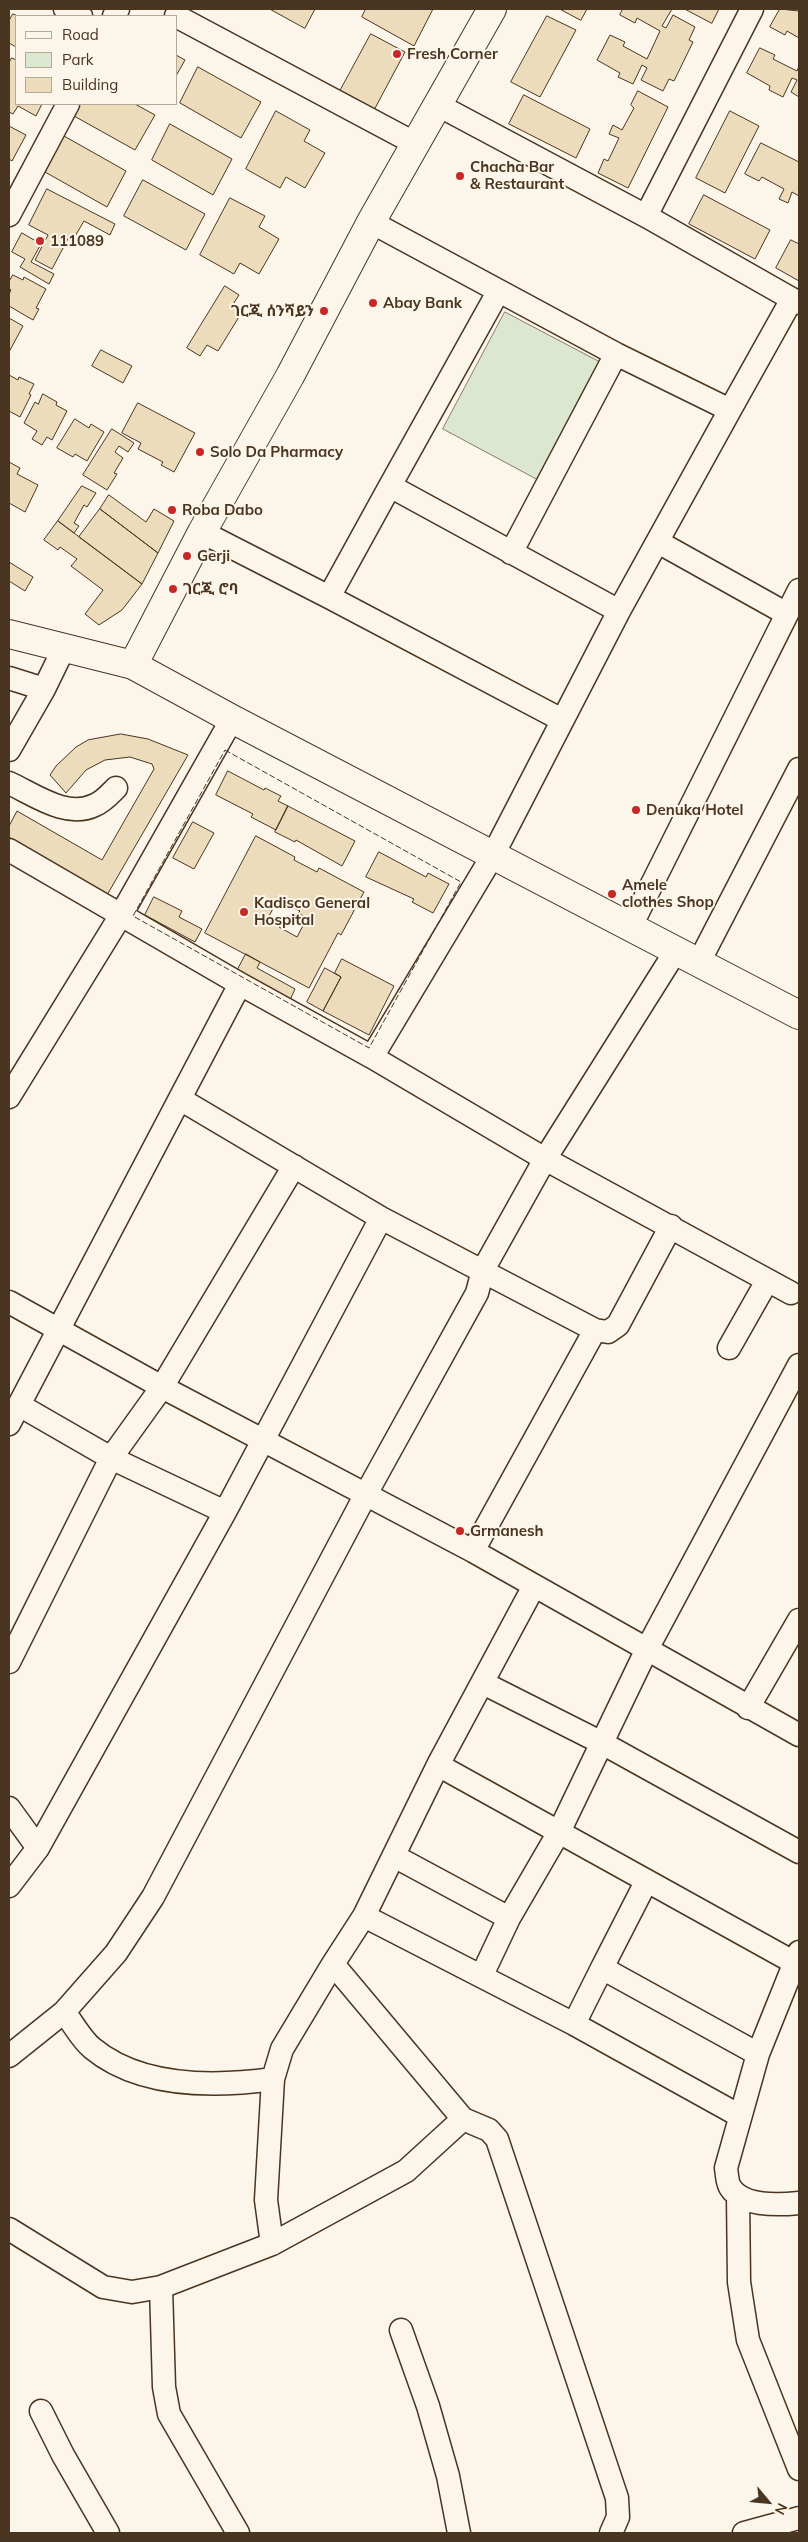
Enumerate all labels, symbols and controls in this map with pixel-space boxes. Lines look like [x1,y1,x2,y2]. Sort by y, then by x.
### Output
legend [15,15,178,105]
text: Road [62,25,99,44]
place label: Fresh Corner [407,45,498,63]
marker: Fresh Corner [391,48,403,60]
text: Park [62,50,94,69]
text: Building [62,75,118,94]
place label: Chacha Bar & Restaurant [470,158,564,193]
marker: Chacha Bar & Restaurant [454,170,466,182]
place label: 111089 [50,232,104,250]
marker: 111089 [34,235,46,247]
place label: Abay Bank [383,294,462,312]
marker: Abay Bank [367,297,379,309]
place label: ገርጂ ሰንሻይን [231,302,314,320]
marker: ገርጂ ሰንሻይን [318,305,330,317]
place label: Solo Da Pharmacy [210,443,343,461]
marker: Solo Da Pharmacy [194,446,206,458]
place label: Roba Dabo [182,501,263,519]
marker: Roba Dabo [166,504,178,516]
place label: Gerji [197,547,230,565]
marker: Gerji [181,550,193,562]
place label: ገርጂ ሮባ [183,580,238,598]
marker: ገርጂ ሮባ [167,583,179,595]
place label: Denuka Hotel [646,801,743,819]
marker: Denuka Hotel [630,804,642,816]
place label: Amele clothes Shop [622,876,714,911]
marker: Amele clothes Shop [606,888,618,900]
place label: Kadisco General Hospital [254,894,370,929]
marker: Kadisco General Hospital [238,906,250,918]
place label: Grmanesh [470,1522,544,1540]
marker: Grmanesh [454,1525,466,1537]
north arrow [743,2477,793,2527]
text: N [771,2500,792,2518]

